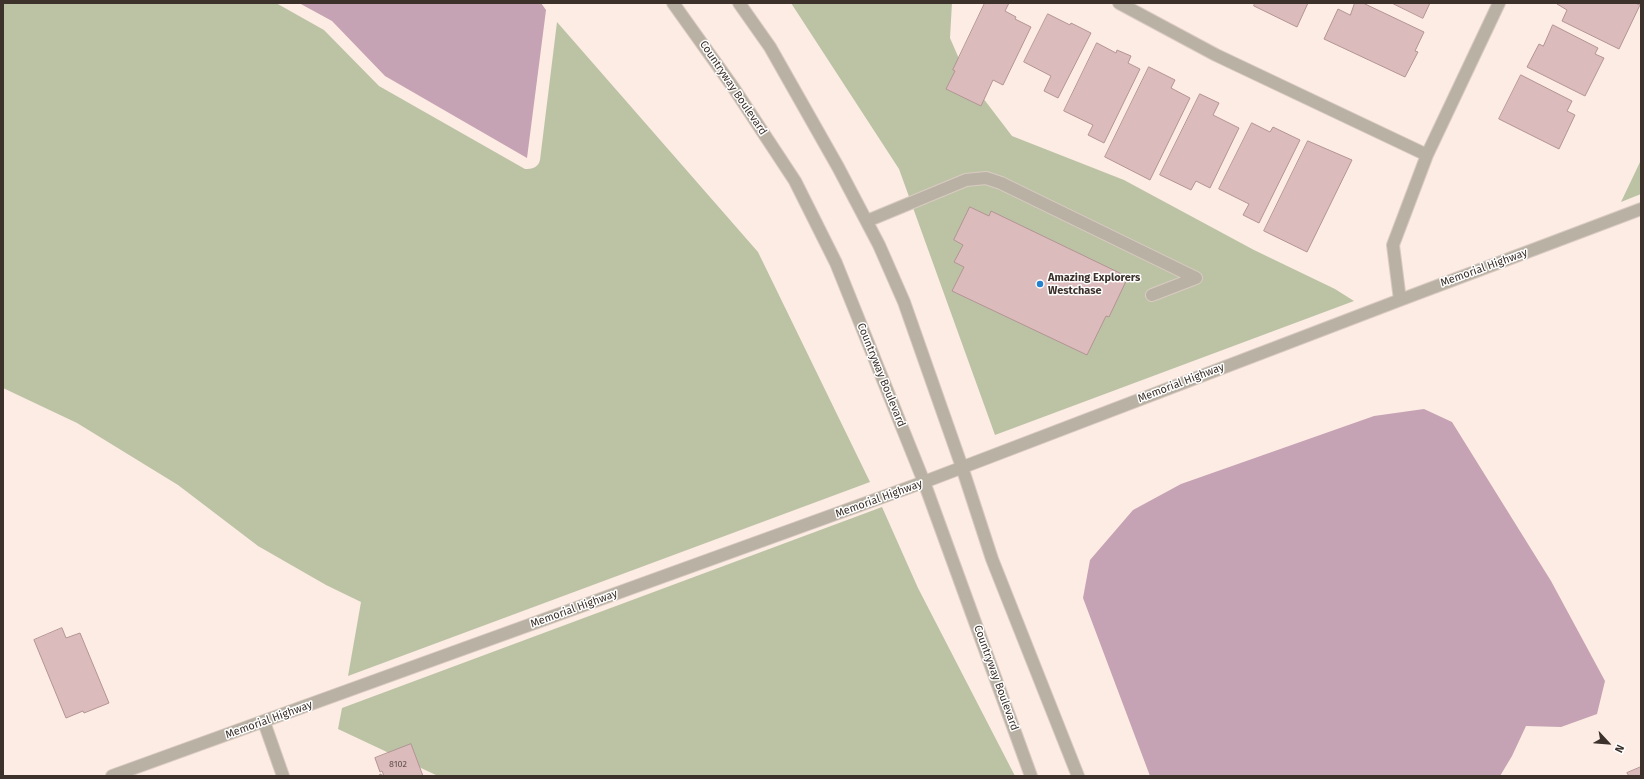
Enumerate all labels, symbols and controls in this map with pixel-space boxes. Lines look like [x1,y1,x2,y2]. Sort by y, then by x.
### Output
street label: Countryway Boulevard [696,38,770,138]
street label: Memorial Highway [1439,246,1529,290]
place label: Amazing Explorers Westchase [1048,271,1140,297]
marker: Amazing Explorers Westchase [1035,279,1045,289]
street label: Countryway Boulevard [854,321,908,429]
street label: Memorial Highway [1136,360,1226,406]
street label: Memorial Highway [834,477,924,521]
street label: Memorial Highway [529,587,619,631]
street label: Countryway Boulevard [971,624,1021,732]
street label: Memorial Highway [224,698,314,742]
north arrow [1588,723,1628,763]
text: N [1612,742,1627,755]
house number: 8102 [389,759,407,769]

